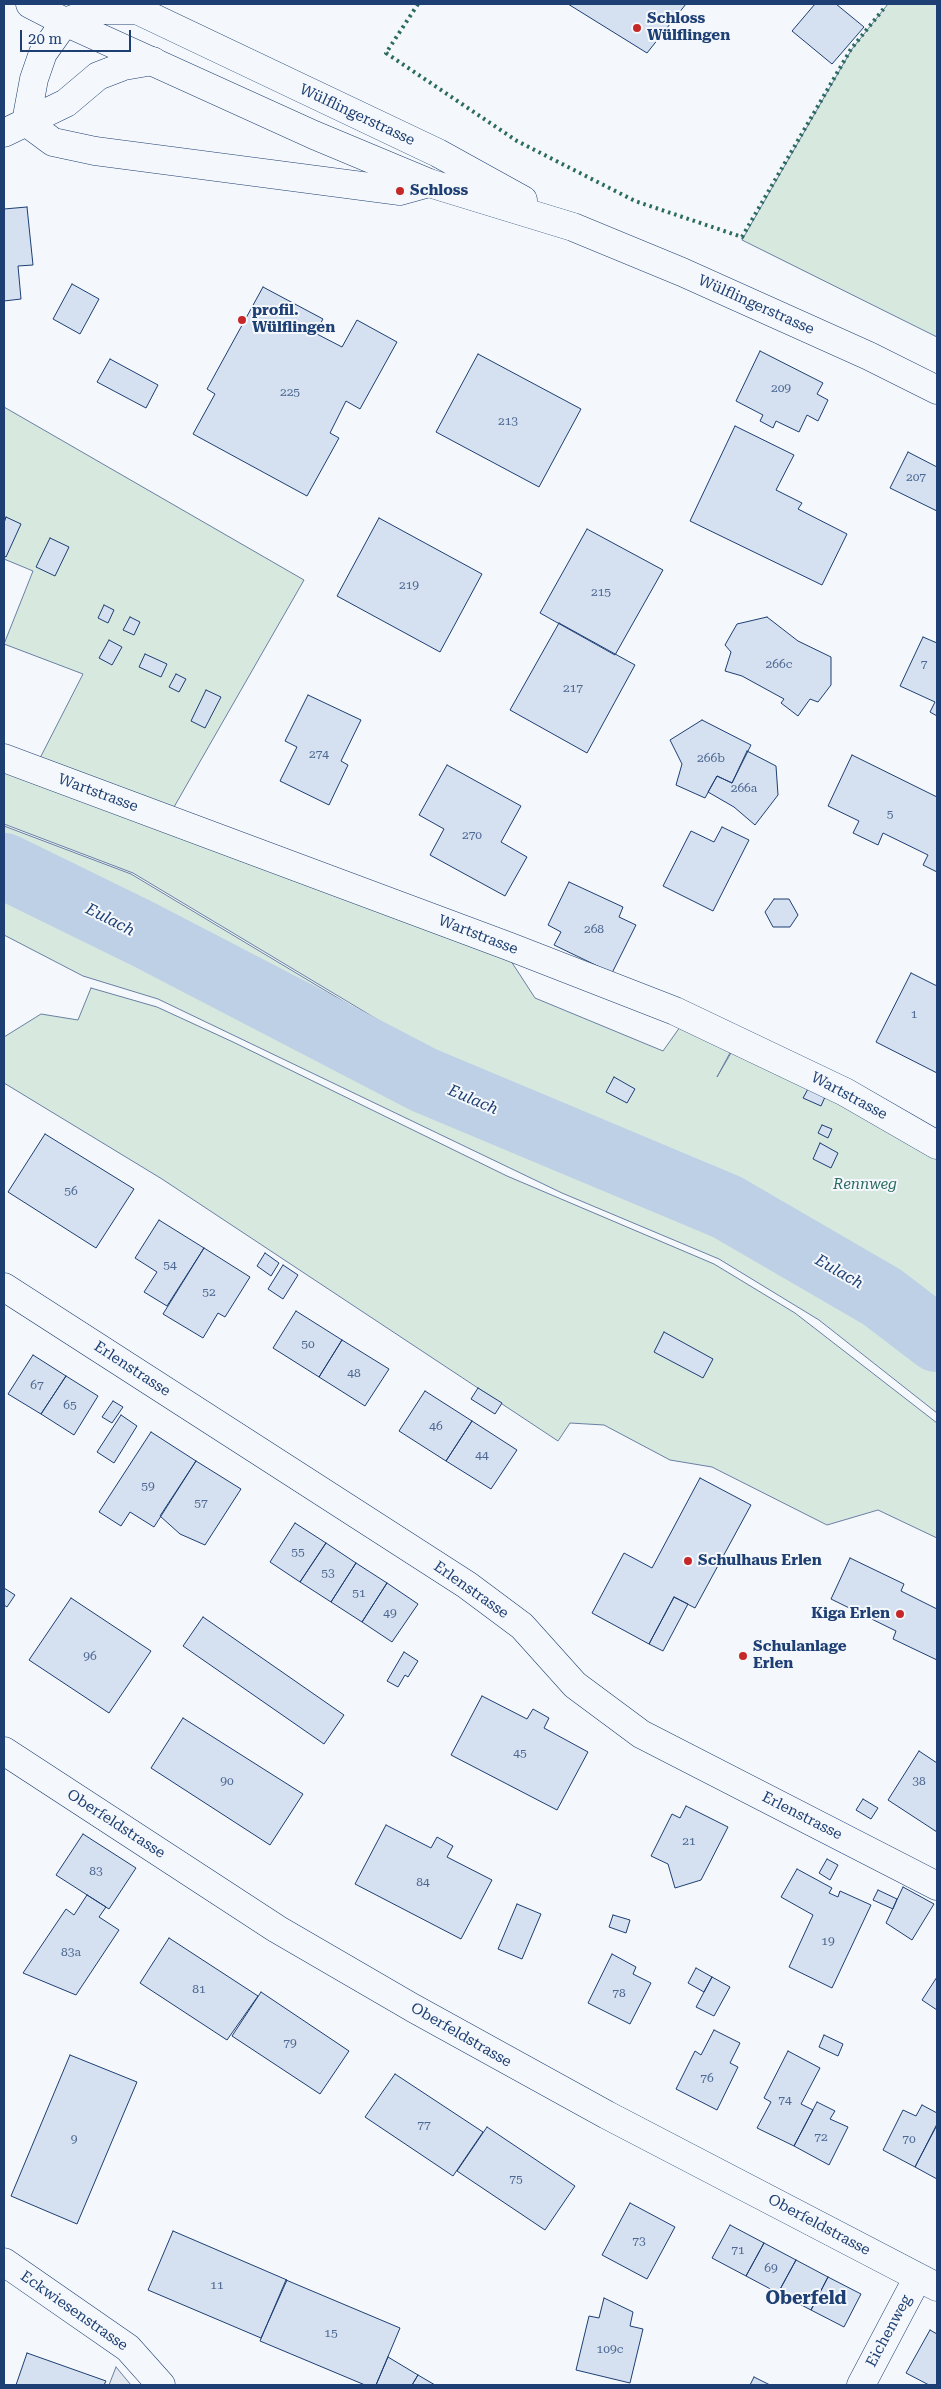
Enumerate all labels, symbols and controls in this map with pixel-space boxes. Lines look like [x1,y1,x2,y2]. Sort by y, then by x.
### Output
place label: Schloss Wülflingen [647,10,730,45]
scale bar [22,20,134,52]
marker: Schloss Wülflingen [631,22,643,34]
text: 20 m [28,30,62,48]
street label: Wülflingerstrasse [296,80,418,150]
place label: Schloss [410,182,468,200]
marker: Schloss [394,185,406,197]
street label: Wülflingerstrasse [695,271,817,339]
place label: profil. Wülflingen [252,302,335,337]
marker: profil. Wülflingen [236,314,248,326]
house number: 209 [771,381,791,395]
house number: 225 [280,385,300,399]
house number: 213 [498,414,518,428]
house number: 207 [906,470,926,484]
house number: 219 [399,578,419,592]
house number: 215 [591,585,611,599]
house number: 266c [766,657,792,671]
house number: 7 [921,657,927,671]
house number: 217 [563,681,583,695]
house number: 274 [309,747,329,761]
house number: 266b [697,751,725,765]
street label: Wartstrasse [55,770,141,816]
house number: 266a [731,781,757,795]
house number: 5 [887,807,893,821]
house number: 270 [462,828,482,842]
water label: Eulach [82,900,138,940]
street label: Wartstrasse [436,912,520,958]
house number: 268 [584,922,604,936]
house number: 1 [911,1007,917,1021]
street label: Wartstrasse [808,1068,890,1124]
water label: Eulach [445,1081,501,1119]
park label: Rennweg [833,1176,897,1194]
house number: 56 [64,1184,78,1198]
water label: Eulach [812,1251,866,1293]
house number: 54 [163,1258,177,1272]
house number: 52 [202,1285,216,1299]
house number: 50 [301,1337,315,1351]
street label: Erlenstrasse [90,1338,174,1400]
house number: 48 [347,1366,361,1380]
house number: 67 [30,1378,44,1392]
house number: 65 [63,1398,77,1412]
house number: 46 [429,1419,443,1433]
house number: 44 [475,1448,489,1462]
house number: 59 [141,1479,155,1493]
house number: 57 [194,1496,208,1510]
house number: 55 [291,1545,305,1559]
place label: Schulhaus Erlen [698,1552,822,1570]
marker: Schulhaus Erlen [682,1555,694,1567]
street label: Erlenstrasse [430,1558,512,1622]
house number: 53 [321,1566,335,1580]
house number: 51 [352,1586,366,1600]
place label: Kiga Erlen [811,1605,890,1623]
house number: 49 [383,1606,397,1620]
marker: Kiga Erlen [894,1608,906,1620]
place label: Schulanlage Erlen [753,1638,846,1673]
house number: 96 [83,1649,97,1663]
marker: Schulanlage Erlen [737,1650,749,1662]
house number: 45 [513,1746,527,1760]
house number: 90 [220,1774,234,1788]
house number: 38 [912,1774,926,1788]
street label: Oberfeldstrasse [64,1786,168,1862]
street label: Erlenstrasse [759,1788,845,1844]
house number: 21 [682,1834,696,1848]
house number: 83 [89,1864,103,1878]
house number: 84 [416,1875,430,1889]
house number: 19 [821,1934,835,1948]
house number: 83a [61,1945,81,1959]
house number: 81 [192,1982,206,1996]
house number: 78 [612,1986,626,2000]
street label: Oberfeldstrasse [407,1999,515,2071]
house number: 79 [283,2036,297,2050]
house number: 76 [700,2071,714,2085]
house number: 74 [778,2093,792,2107]
house number: 77 [417,2118,431,2132]
house number: 72 [814,2130,828,2144]
house number: 9 [71,2132,77,2146]
house number: 70 [902,2132,916,2146]
house number: 75 [509,2172,523,2186]
street label: Oberfeldstrasse [765,2190,873,2260]
house number: 73 [632,2234,646,2248]
house number: 71 [731,2243,745,2257]
house number: 69 [764,2261,778,2275]
street label: Eckwiesenstrasse [17,2267,131,2355]
house number: 11 [210,2278,224,2292]
district label: Oberfeld [765,2288,847,2310]
street label: Eichenweg [863,2292,915,2370]
house number: 15 [324,2326,338,2340]
house number: 109c [597,2342,623,2356]

